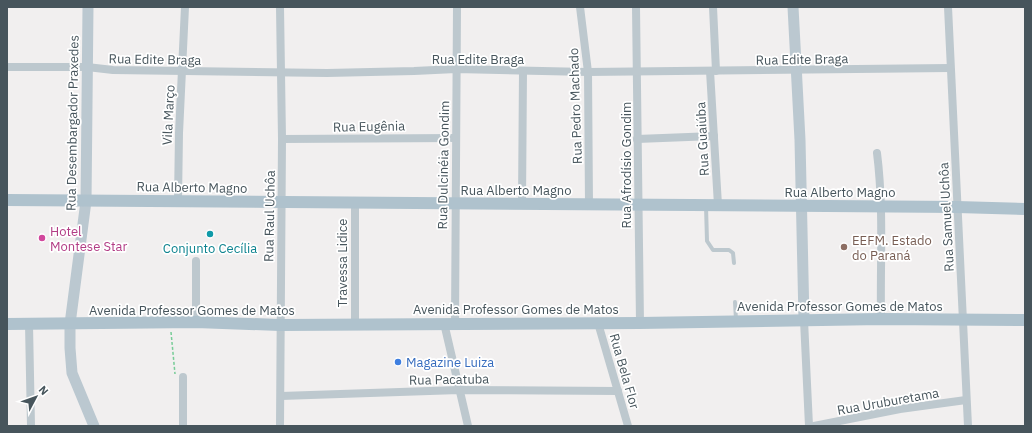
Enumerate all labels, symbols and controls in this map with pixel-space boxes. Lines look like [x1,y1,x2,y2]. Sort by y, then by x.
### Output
street label: Rua Desembargador Praxedes [62,35,83,211]
street label: Rua Pedro Machado [565,48,586,164]
street label: Rua Edite Braga [109,50,201,69]
street label: Rua Edite Braga [756,50,848,69]
street label: Rua Edite Braga [432,51,524,68]
street label: Vila Março [158,84,179,146]
street label: Rua Dulcinéia Gondim [434,100,453,230]
street label: Rua Guaiúba [692,101,713,176]
street label: Rua Afrodísio Gondim [618,102,635,228]
street label: Rua Eugênia [333,117,405,136]
street label: Rua Samuel Uchôa [935,162,958,272]
street label: Rua Raul Uchôa [260,170,279,262]
street label: Rua Alberto Magno [136,178,248,197]
street label: Rua Alberto Magno [461,182,571,199]
street label: Rua Alberto Magno [785,184,895,201]
street label: Travessa Lidice [334,219,351,307]
place label: Hotel Montese Star [50,223,127,255]
marker: Conjunto Cecília [205,229,215,239]
place label: EEFM. Estado do Paraná [852,232,932,264]
marker: Hotel Montese Star [37,233,47,243]
place label: Conjunto Cecília [163,240,257,257]
marker: EEFM. Estado do Paraná [839,242,849,252]
street label: Avenida Professor Gomes de Matos [737,298,943,315]
street label: Avenida Professor Gomes de Matos [413,301,619,318]
street label: Avenida Professor Gomes de Matos [89,302,295,319]
street label: Rua Bela Flor [606,331,643,411]
place label: Magazine Luiza [406,354,494,371]
marker: Magazine Luiza [393,357,403,367]
street label: Rua Pacatuba [409,370,489,389]
north arrow [16,377,56,417]
text: N [36,383,51,398]
street label: Rua Uruburetama [836,384,940,419]

